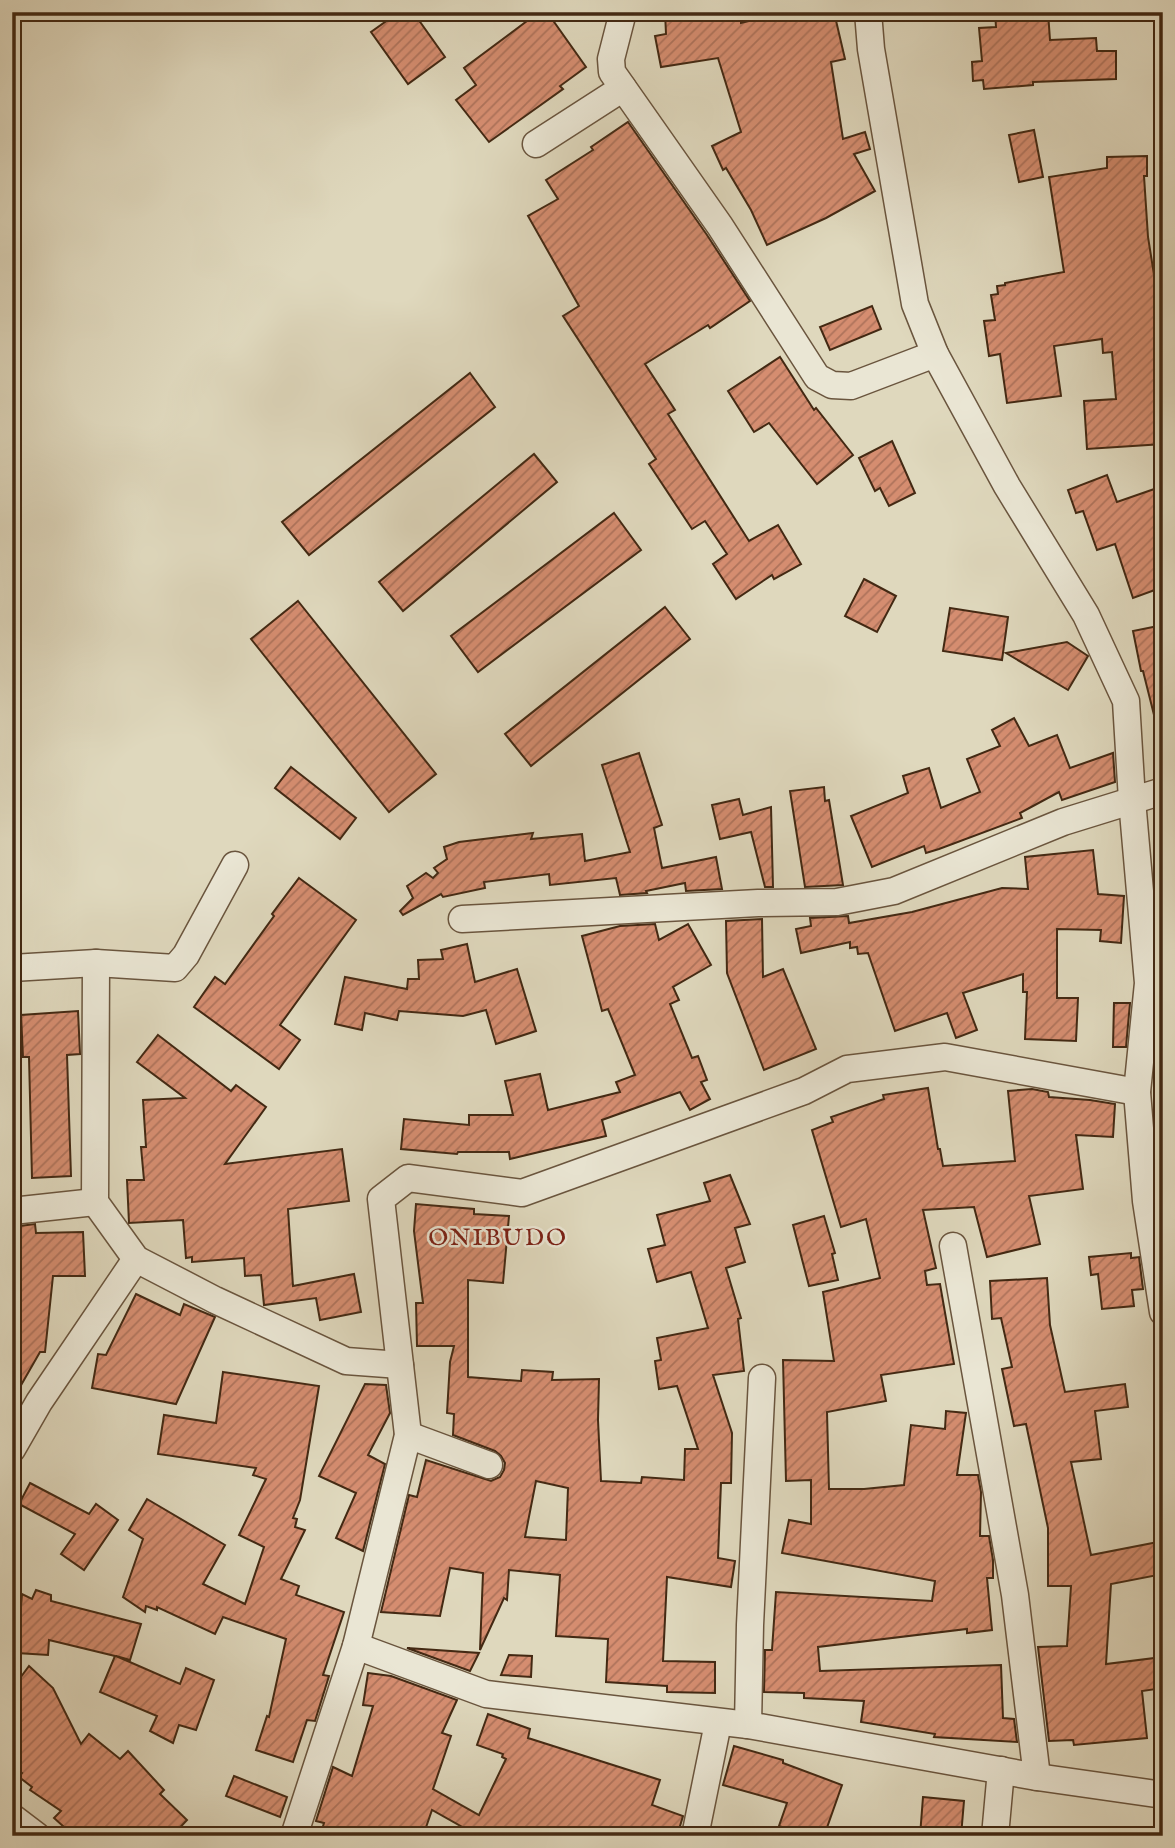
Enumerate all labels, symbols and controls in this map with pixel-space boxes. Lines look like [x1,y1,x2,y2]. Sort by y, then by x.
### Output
district label: ONIBUDO [428,1223,568,1254]

